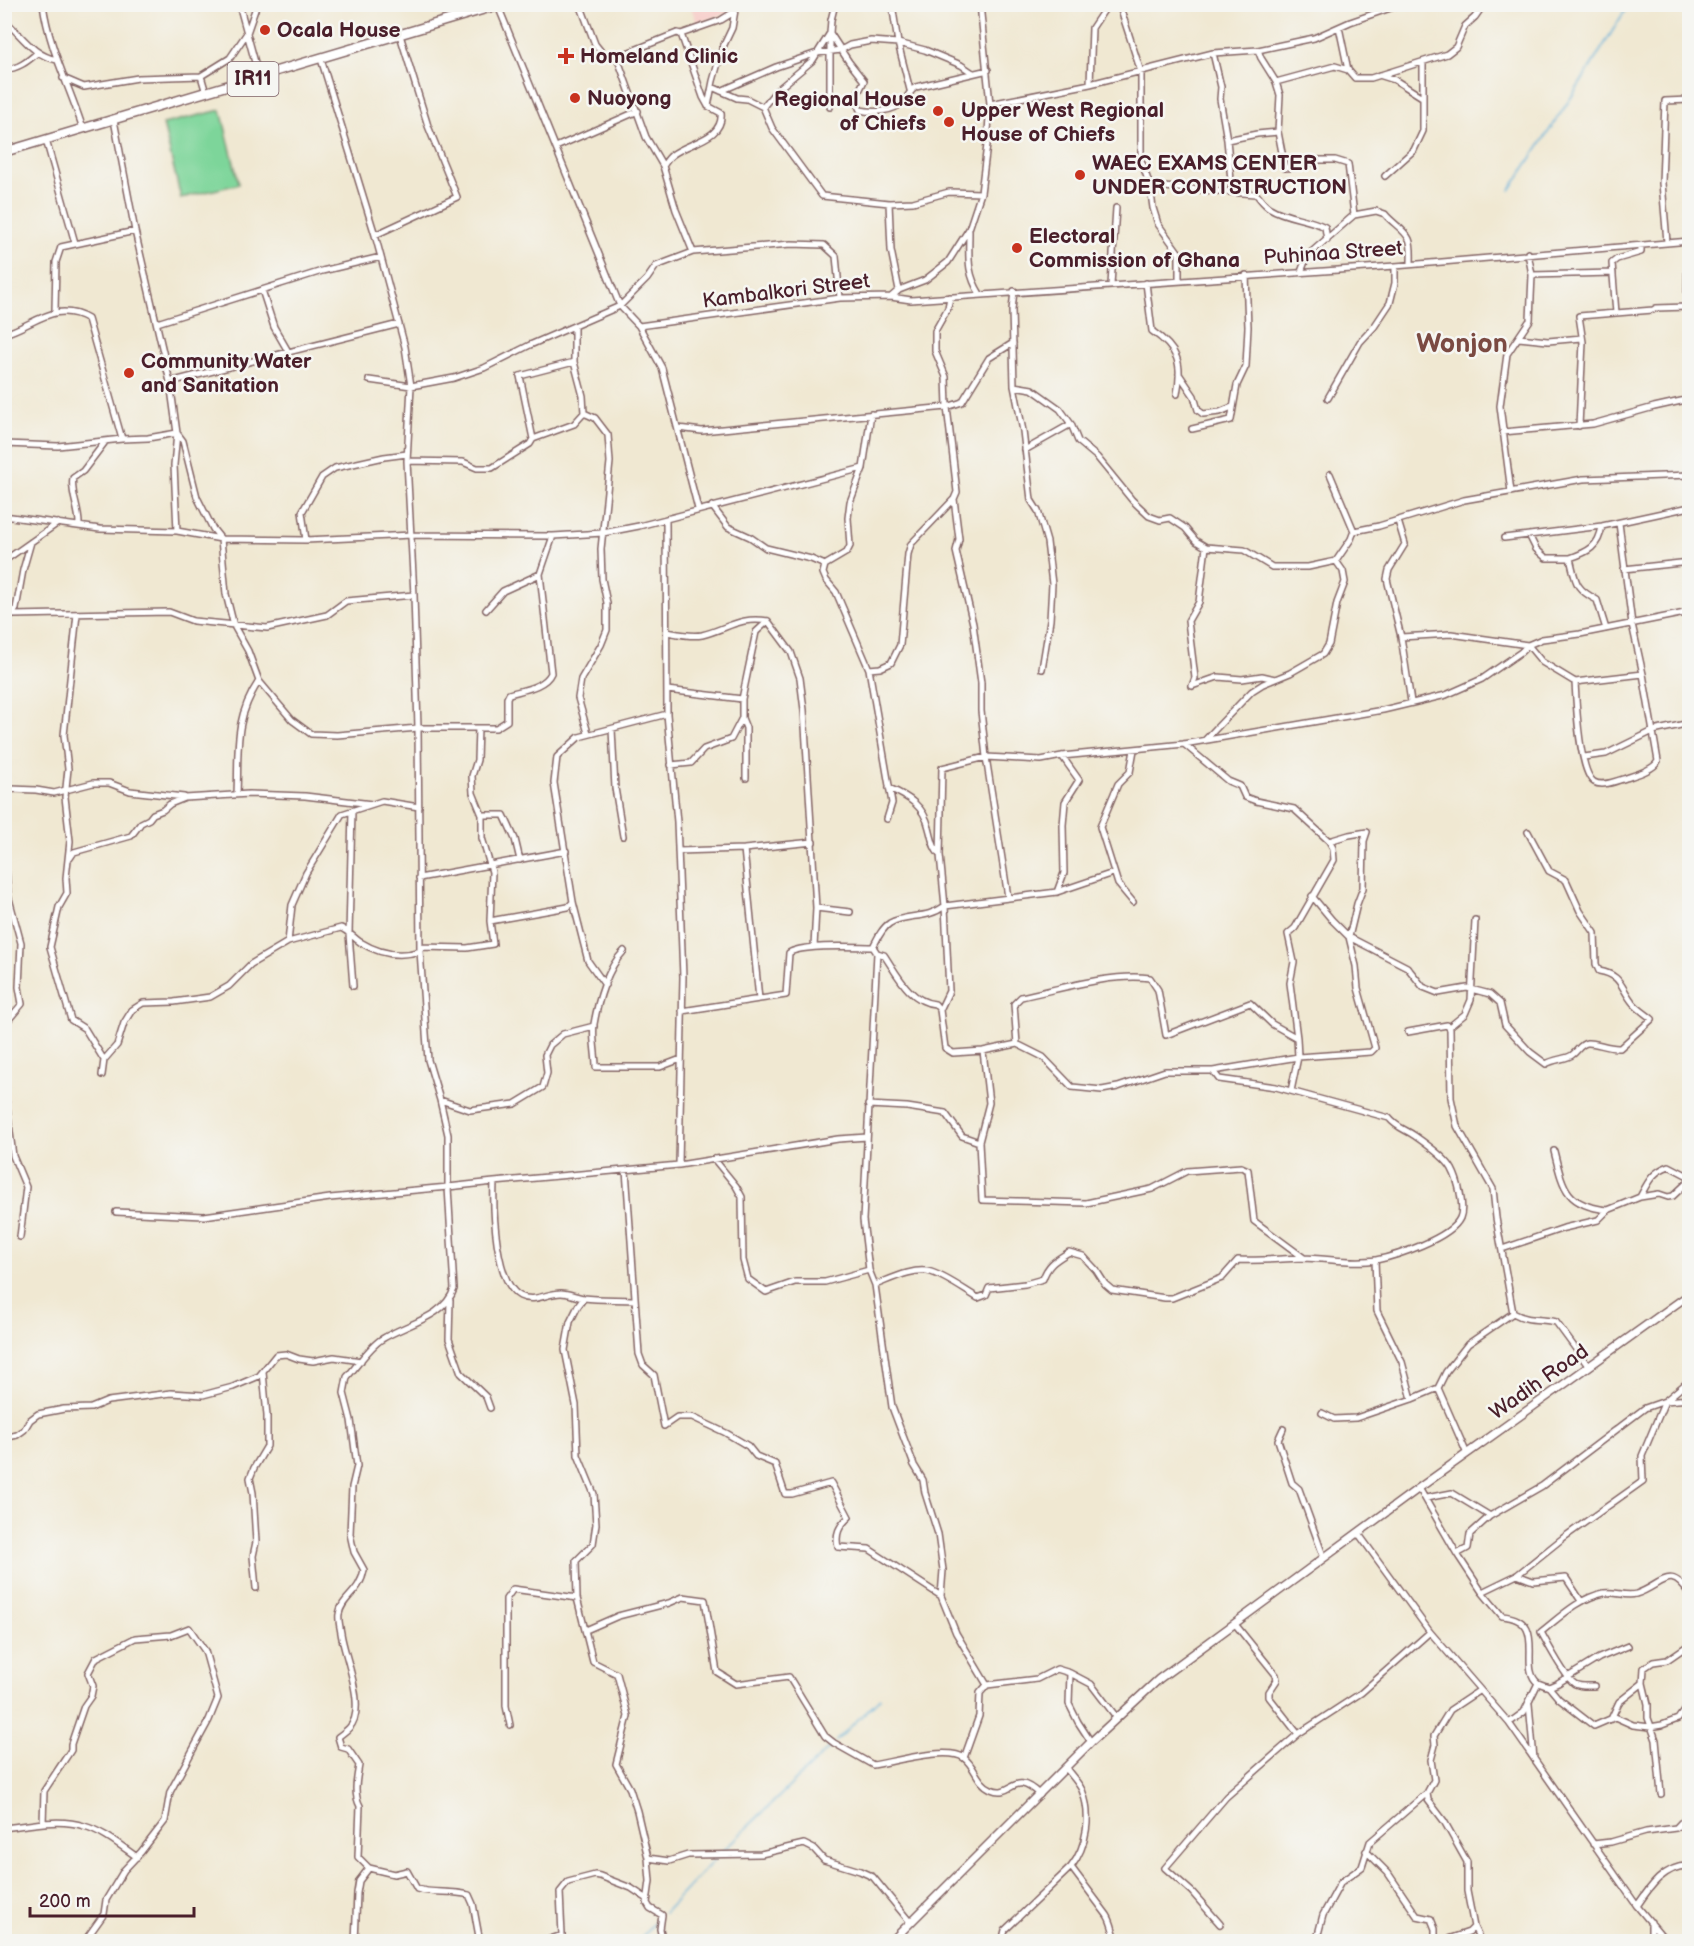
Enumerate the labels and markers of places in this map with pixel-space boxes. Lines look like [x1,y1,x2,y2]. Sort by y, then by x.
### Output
place label: Ocala House [277,18,401,43]
marker: Ocala House [258,23,272,37]
place label: Homeland Clinic [580,44,738,69]
marker: Homeland Clinic [557,47,575,65]
place label: Nuoyong [587,86,671,111]
place label: Regional House of Chiefs [774,87,926,136]
marker: Nuoyong [568,91,582,105]
place label: Upper West Regional House of Chiefs [961,98,1164,147]
marker: Regional House of Chiefs [931,104,945,118]
marker: Upper West Regional House of Chiefs [942,115,956,129]
place label: WAEC EXAMS CENTER UNDER CONTSTRUCTION [1092,151,1347,200]
marker: WAEC EXAMS CENTER UNDER CONTSTRUCTION [1073,168,1087,182]
place label: Electoral Commission of Ghana [1029,224,1240,273]
marker: Electoral Commission of Ghana [1010,241,1024,255]
place label: Community Water and Sanitation [141,349,312,398]
marker: Community Water and Sanitation [122,366,136,380]

